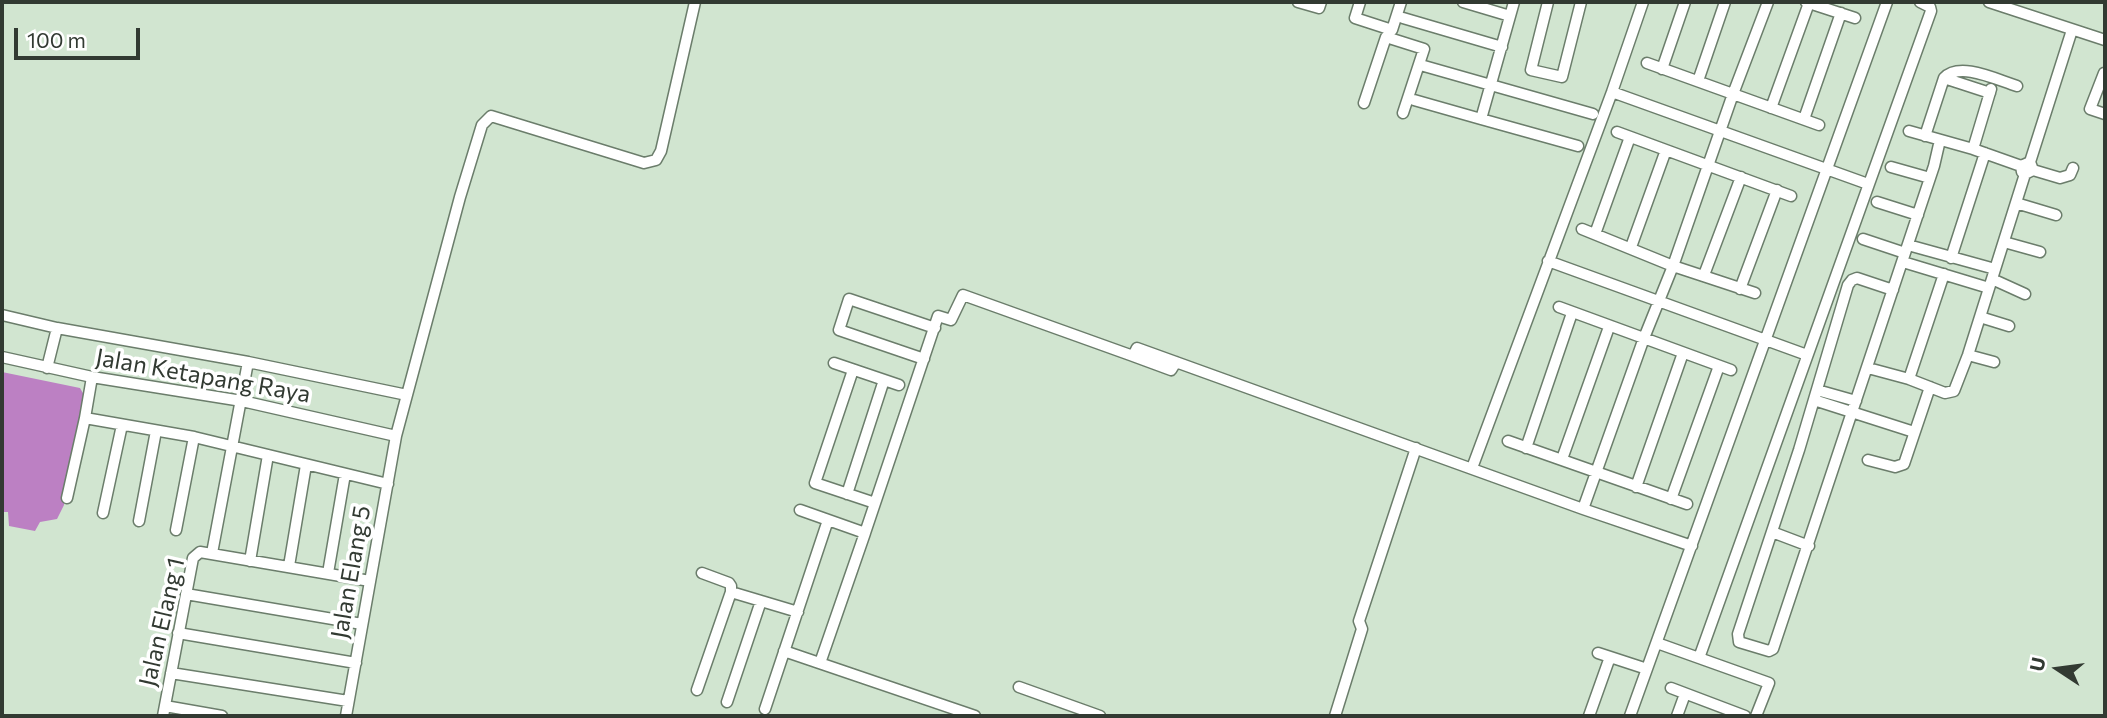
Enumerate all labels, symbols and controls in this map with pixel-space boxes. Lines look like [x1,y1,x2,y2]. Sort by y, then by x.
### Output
scale bar [18,14,144,58]
text: 100 m [27,27,86,52]
street label: Jalan Ketapang Raya [93,343,313,409]
street label: Jalan Elang 5 [325,503,377,641]
street label: Jalan Elang 1 [133,555,191,689]
north arrow [2023,634,2093,704]
text: U [2024,655,2050,673]

